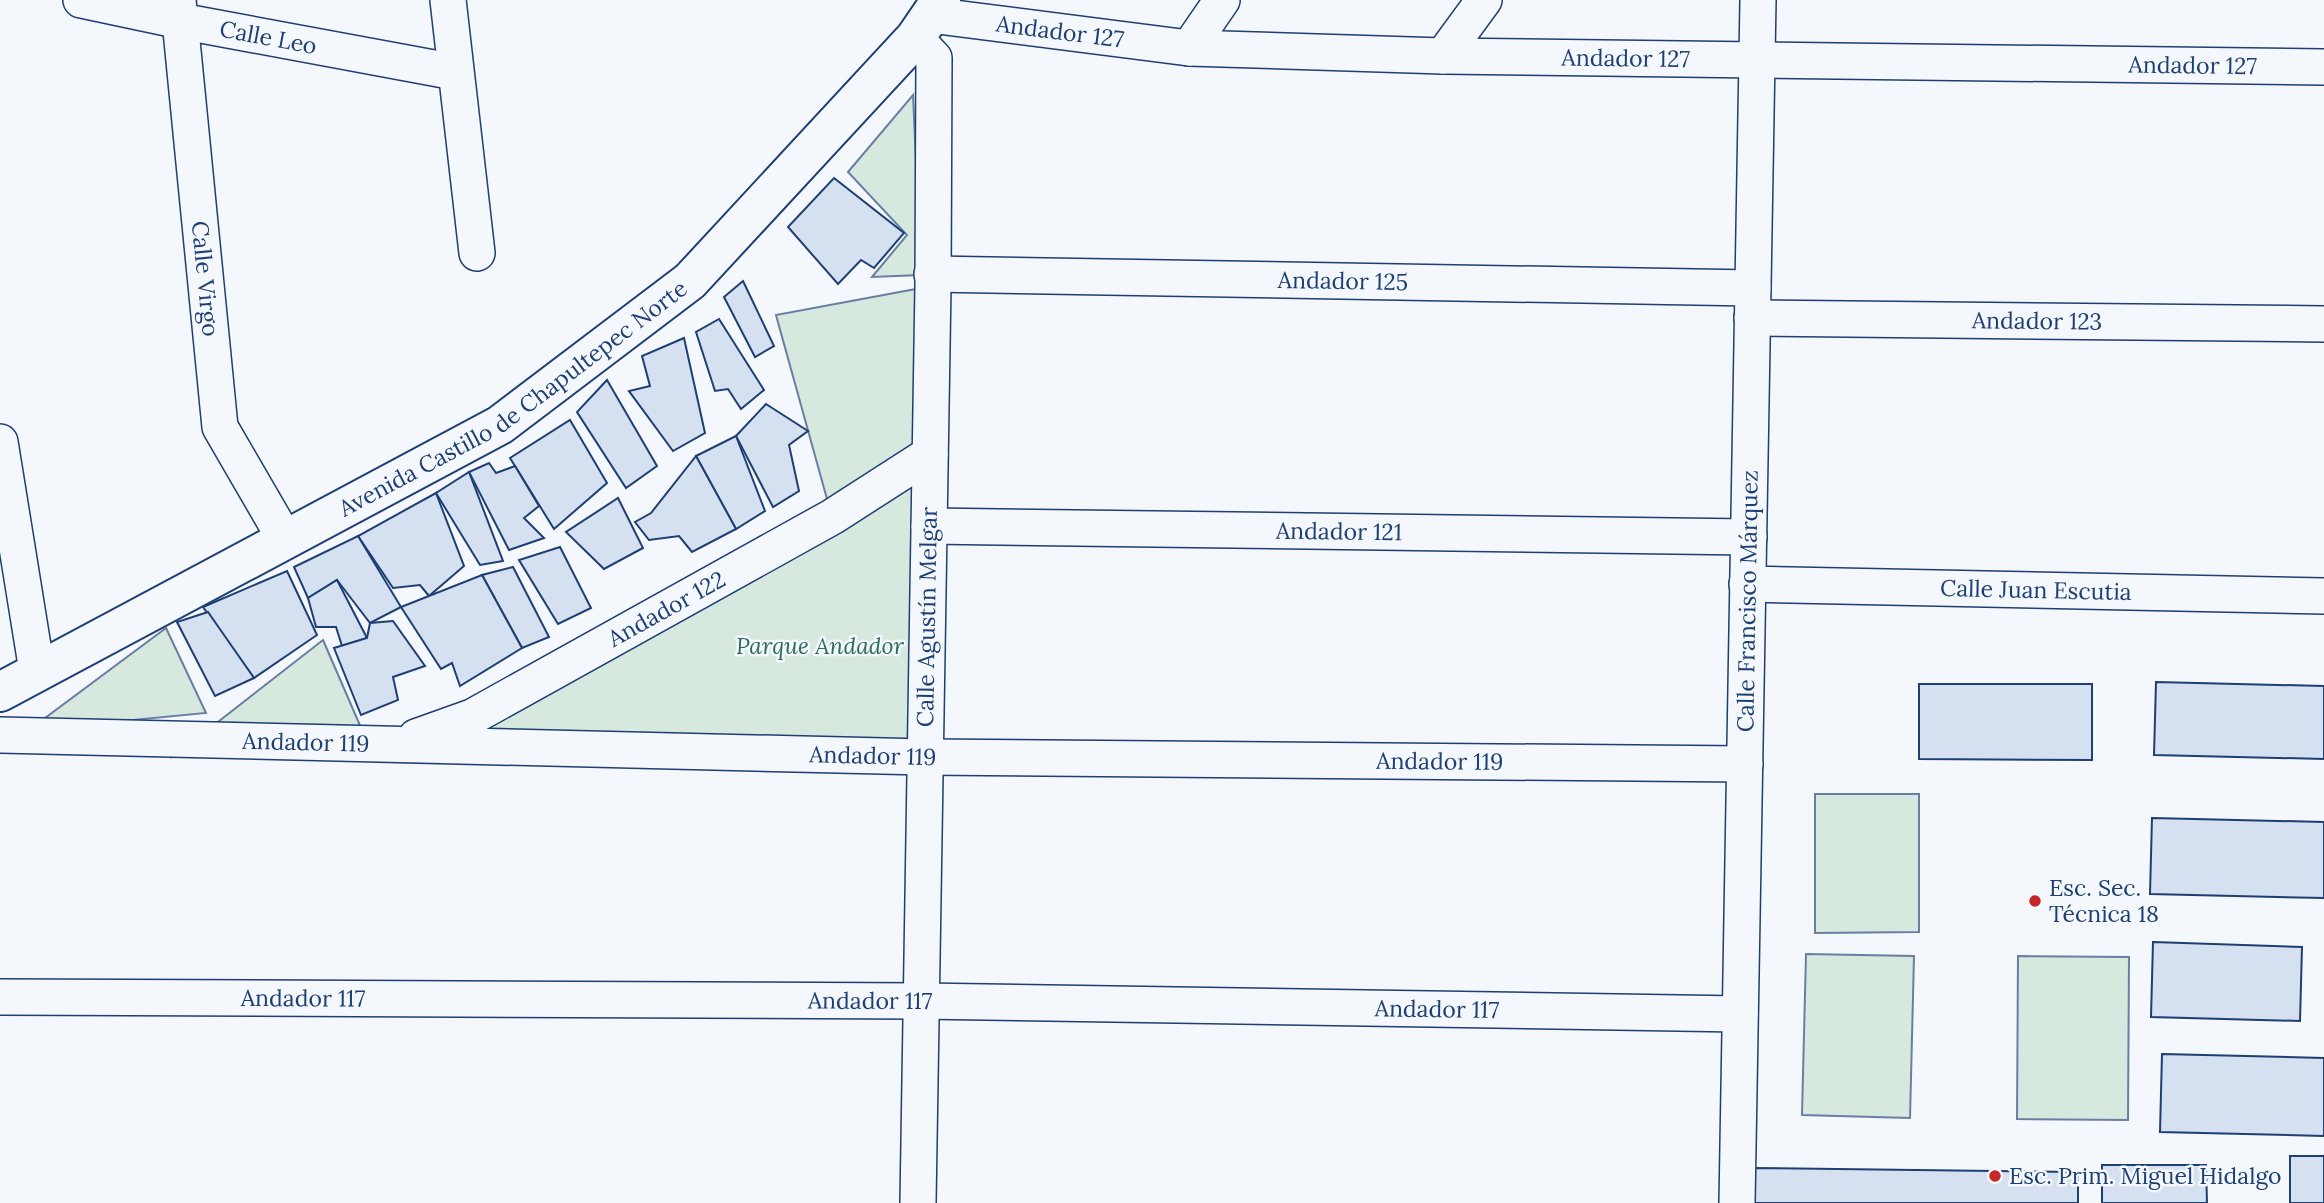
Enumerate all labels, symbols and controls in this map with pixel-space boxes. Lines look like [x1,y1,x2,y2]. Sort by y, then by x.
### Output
street label: Andador 127 [993,8,1126,54]
street label: Calle Leo [217,14,319,60]
street label: Andador 127 [1560,42,1691,73]
street label: Andador 127 [2127,50,2258,80]
street label: Calle Virgo [186,219,226,338]
street label: Andador 125 [1276,265,1408,296]
street label: Avenida Castillo de Chapultepec Norte [333,273,693,523]
street label: Andador 123 [1971,305,2102,336]
street label: Calle Francisco Márquez [1730,470,1764,732]
street label: Calle Agustín Melgar [910,507,943,727]
street label: Andador 121 [1275,516,1402,546]
street label: Andador 122 [601,564,730,653]
street label: Calle Juan Escutia [1940,573,2132,606]
park label: Parque Andador [736,631,905,660]
street label: Andador 119 [241,726,370,758]
street label: Andador 119 [808,739,937,771]
street label: Andador 119 [1375,746,1504,776]
place label: Esc. Sec. Técnica 18 [2049,873,2159,928]
marker: Esc. Sec. Técnica 18 [2027,893,2043,909]
street label: Andador 117 [240,983,366,1013]
street label: Andador 117 [807,986,933,1015]
street label: Andador 117 [1373,993,1500,1024]
place label: Esc. Prim. Miguel Hidalgo [2009,1161,2282,1190]
marker: Esc. Prim. Miguel Hidalgo [1987,1168,2003,1184]

